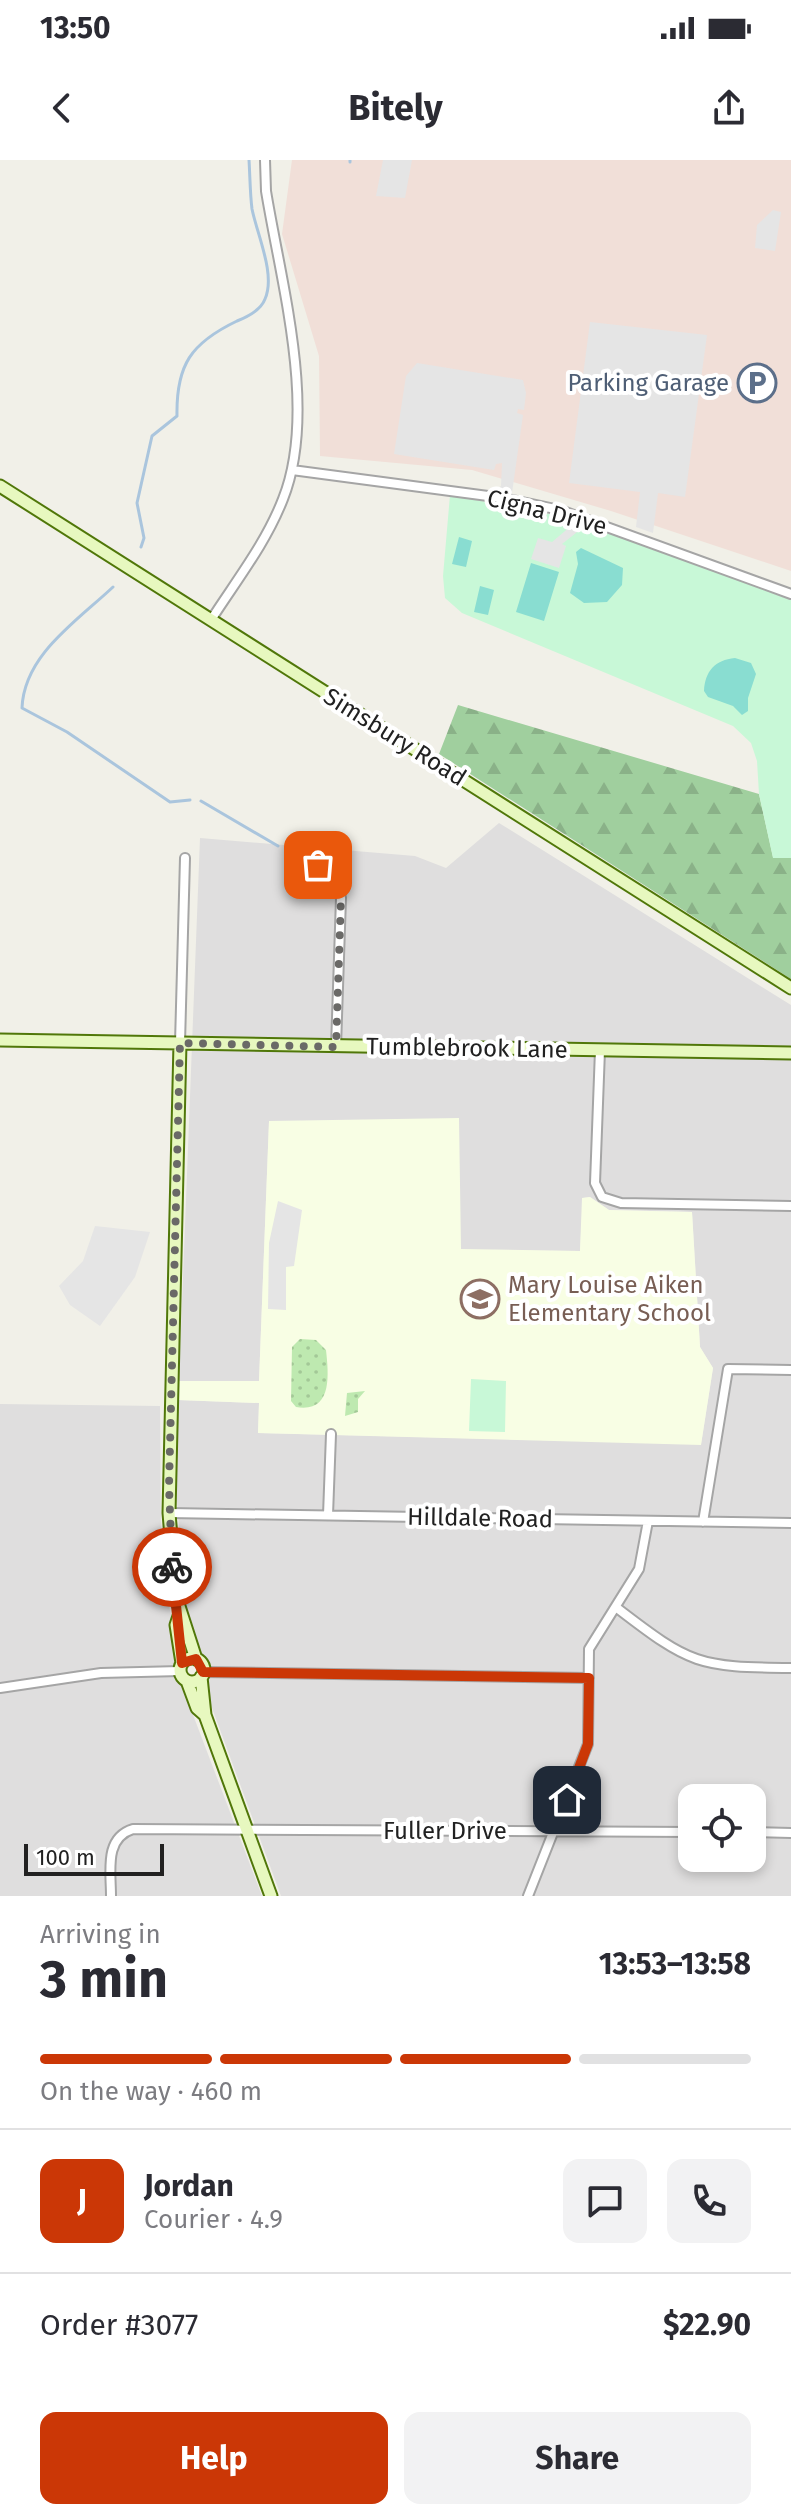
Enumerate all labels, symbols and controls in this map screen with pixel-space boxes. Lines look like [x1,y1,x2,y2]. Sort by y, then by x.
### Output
text: 13:50 [40,10,111,46]
icon: back [40,86,84,130]
text: Bitely [348,86,443,130]
icon: share [707,86,751,130]
parking icon: Parking Garage [736,362,778,404]
place label: Parking Garage [567,369,729,397]
street label: Cigna Drive [484,484,610,540]
street label: Simsbury Road [319,682,471,792]
pin [284,831,352,899]
icon: bag [296,843,340,887]
street label: Tumblebrook Lane [366,1032,568,1064]
place label: Mary Louise Aiken Elementary School [508,1271,711,1327]
school or university icon: Mary Louise Aiken Elementary School [459,1278,501,1320]
street label: Hilldale Road [407,1503,553,1533]
courier [132,1527,212,1607]
icon: bike [150,1545,194,1589]
pin [533,1766,601,1834]
icon: home [545,1778,589,1822]
map controls [678,1784,766,1872]
button: locate [678,1784,766,1872]
street label: Fuller Drive [383,1817,507,1845]
scale bar [24,1840,164,1876]
text: 100 m [36,1844,95,1871]
text: Arriving in [40,1919,161,1950]
text: 13:53–13:58 [599,1946,751,1982]
text: 3 min [40,1948,168,2011]
text: On the way · 460 m [40,2076,262,2107]
button: chat [563,2159,647,2243]
button: phone [667,2159,751,2243]
text: Jordan [144,2168,234,2204]
text: J [77,2183,87,2219]
text: Courier · 4.9 [144,2204,283,2235]
text: Order #3077 [40,2307,198,2343]
text: $22.90 [663,2307,751,2343]
button: Help [40,2412,388,2504]
button: Share [404,2412,751,2504]

